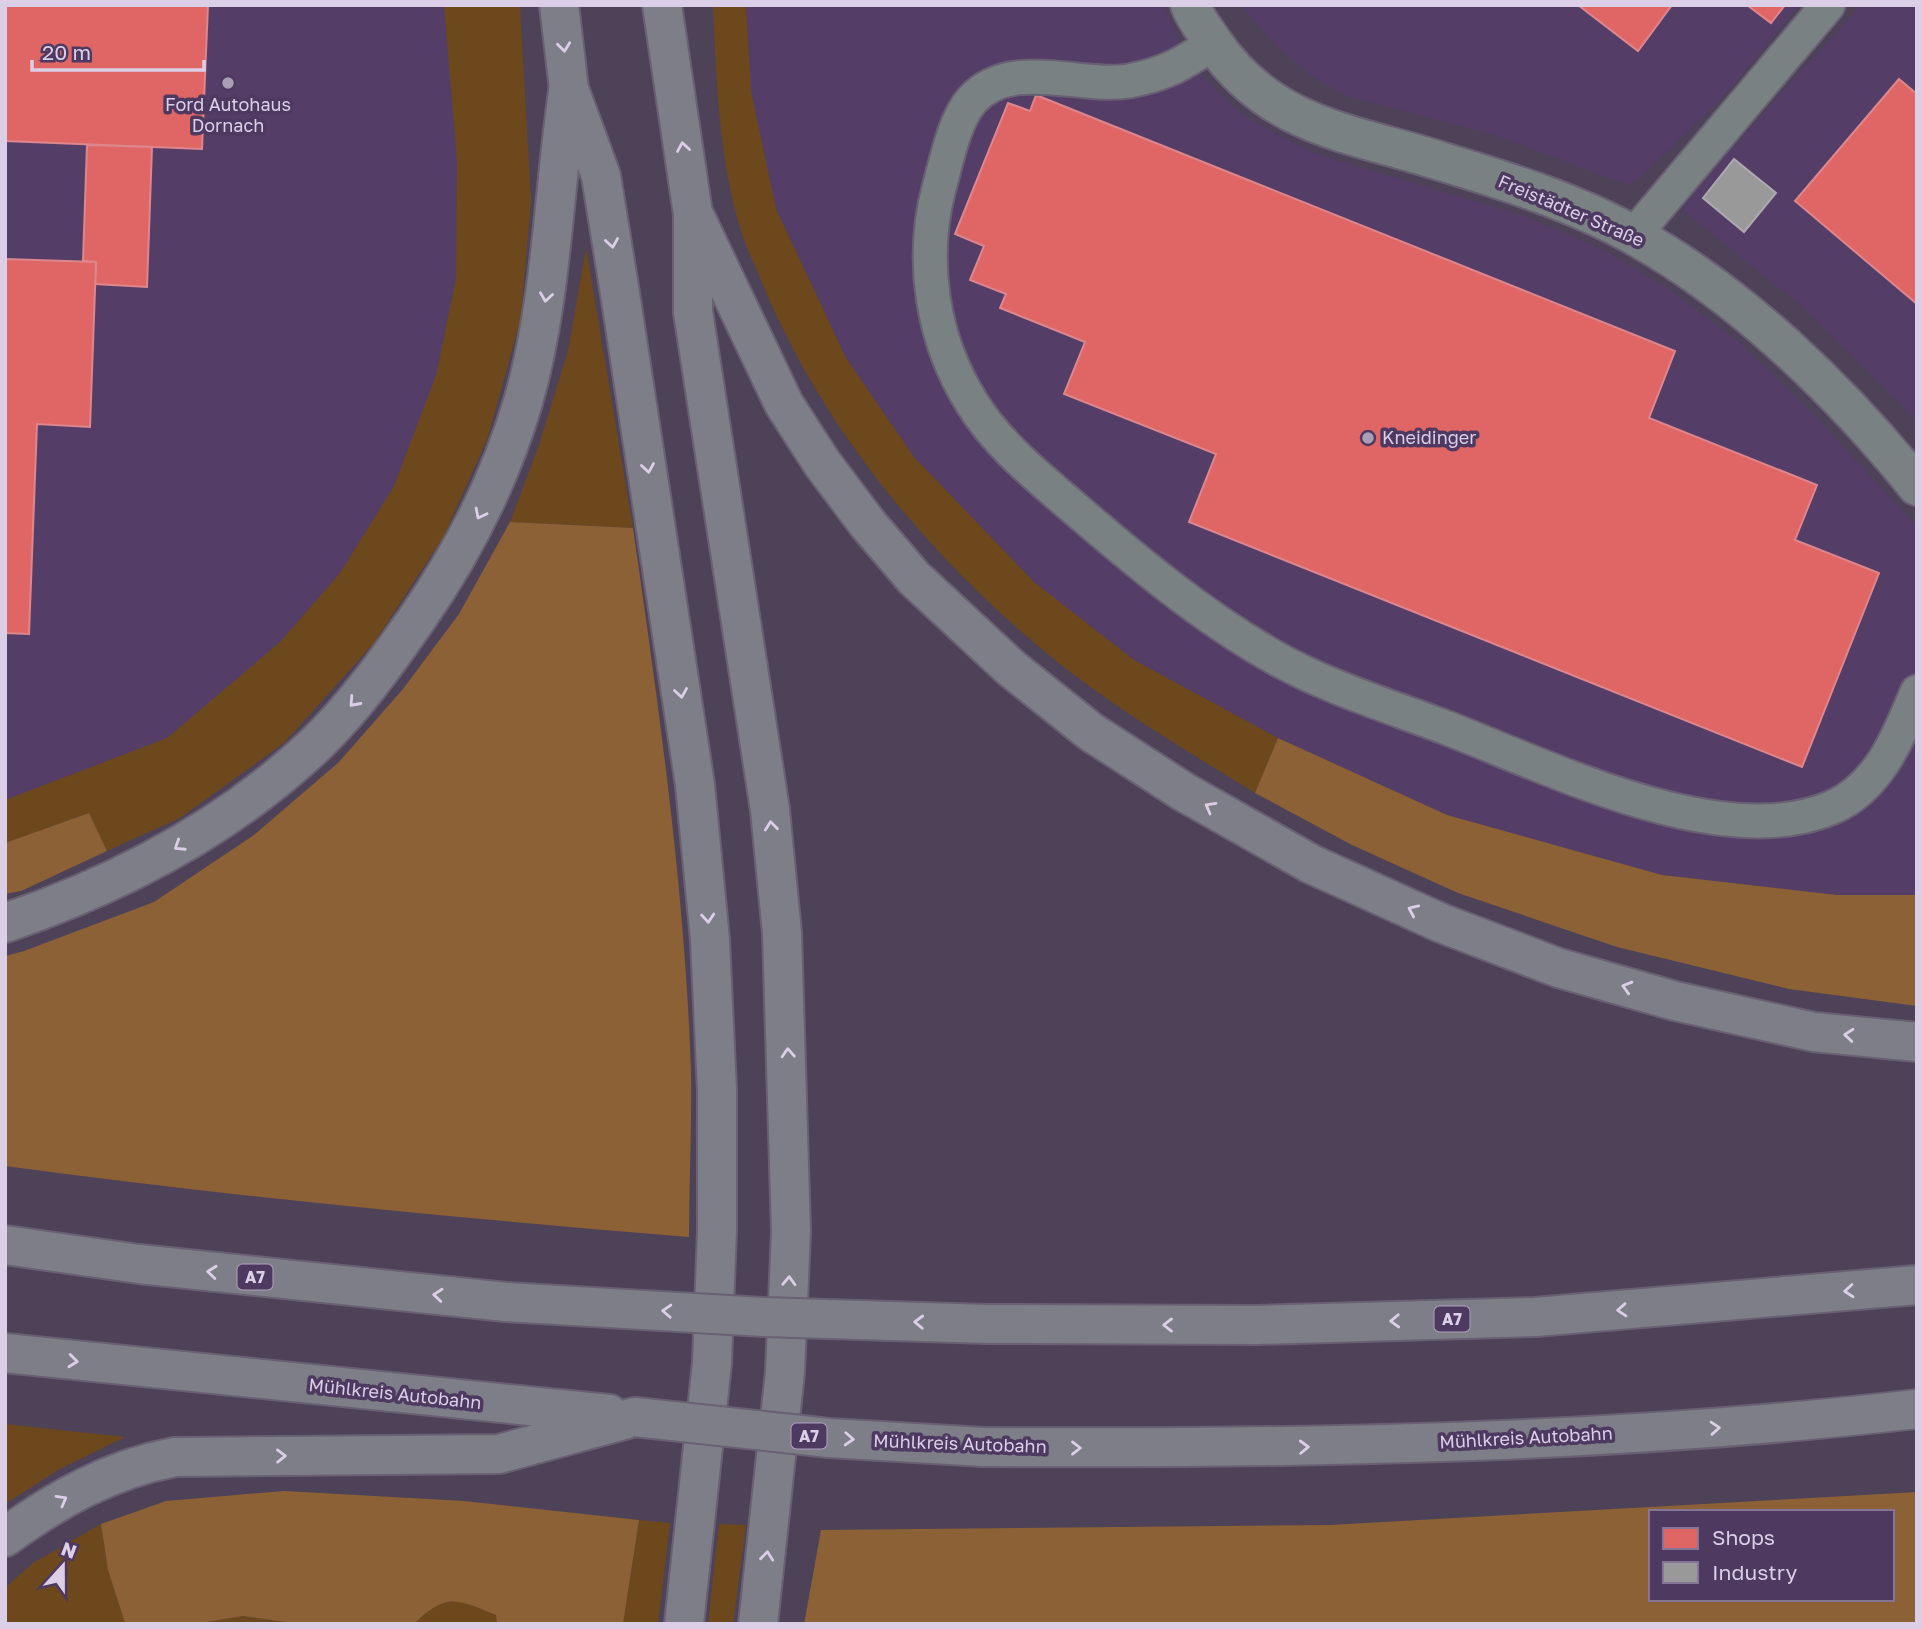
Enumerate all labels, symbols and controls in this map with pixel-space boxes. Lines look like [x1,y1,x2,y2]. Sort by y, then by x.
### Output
scale bar [32,28,203,72]
text: 20 m [42,39,91,65]
one-way arrow [556,42,571,53]
marker: Ford Autohaus Dornach [220,75,236,91]
place label: Ford Autohaus Dornach [165,93,291,136]
one-way arrow [676,141,691,152]
street label: Freistädter Straße [1495,169,1648,251]
one-way arrow [604,237,619,249]
one-way arrow [538,291,553,303]
place label: Kneidinger [1382,426,1476,448]
marker: Kneidinger [1360,430,1376,446]
one-way arrow [640,462,655,474]
one-way arrow [474,507,488,519]
one-way arrow [674,687,689,699]
one-way arrow [350,694,362,707]
one-way arrow [1205,802,1218,815]
one-way arrow [764,821,779,832]
one-way arrow [173,837,186,850]
one-way arrow [1408,904,1420,918]
one-way arrow [700,913,715,924]
one-way arrow [1621,981,1633,996]
one-way arrow [1843,1028,1854,1043]
one-way arrow [780,1047,795,1058]
one-way arrow [206,1264,218,1279]
road number: A7 [238,1264,272,1289]
one-way arrow [781,1275,796,1286]
one-way arrow [1843,1283,1854,1298]
one-way arrow [432,1288,443,1303]
one-way arrow [1616,1302,1627,1317]
one-way arrow [661,1304,672,1319]
road number: A7 [1434,1306,1470,1331]
one-way arrow [913,1314,924,1329]
one-way arrow [1389,1314,1400,1329]
one-way arrow [1162,1317,1172,1333]
one-way arrow [68,1353,79,1368]
street label: Mühlkreis Autobahn [308,1373,483,1413]
street label: Mühlkreis Autobahn [1439,1421,1613,1453]
one-way arrow [1710,1421,1721,1436]
road number: A7 [792,1424,826,1448]
street label: Mühlkreis Autobahn [873,1429,1047,1457]
one-way arrow [844,1431,855,1446]
one-way arrow [1072,1440,1082,1456]
one-way arrow [1299,1440,1310,1455]
one-way arrow [276,1448,287,1464]
one-way arrow [55,1494,67,1508]
legend [1649,1510,1894,1601]
text: Shops [1712,1524,1775,1550]
north arrow [28,1531,98,1601]
text: N [58,1536,80,1563]
one-way arrow [759,1550,774,1562]
text: Industry [1712,1559,1797,1585]

